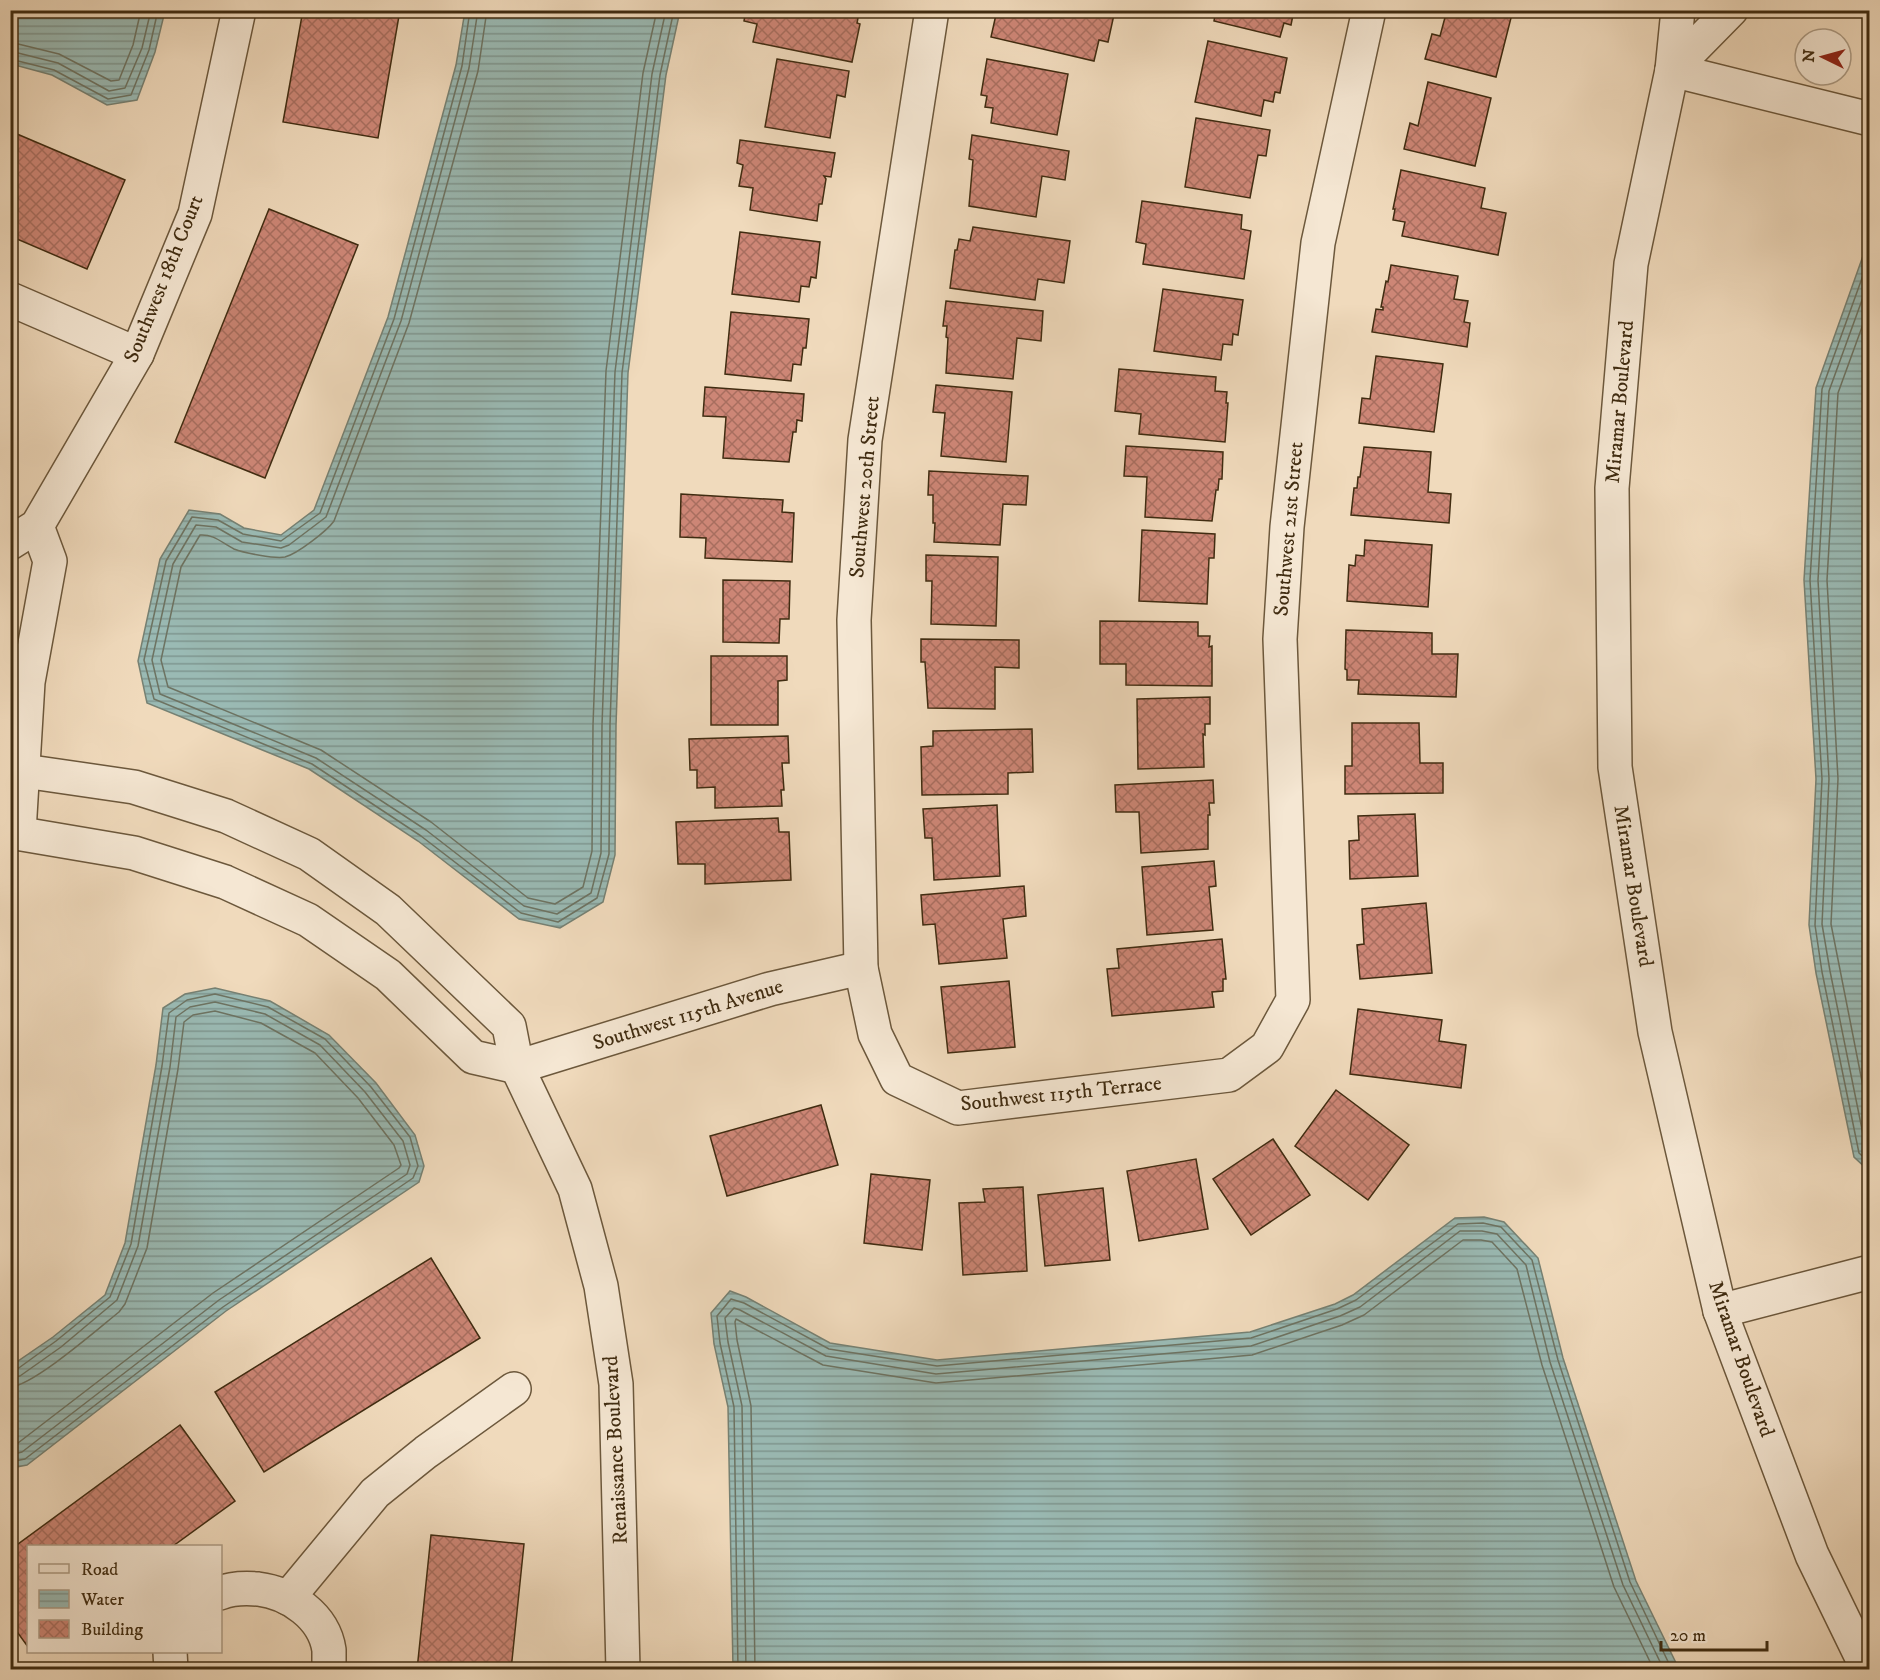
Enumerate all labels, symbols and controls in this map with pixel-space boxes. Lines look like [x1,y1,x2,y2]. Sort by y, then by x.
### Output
north arrow [1793,27,1853,87]
text: N [1799,48,1820,63]
street label: Southwest 18th Court [118,191,210,367]
street label: Miramar Boulevard [1600,319,1640,484]
street label: Southwest 20th Street [844,395,886,579]
street label: Southwest 21st Street [1268,440,1310,617]
street label: Miramar Boulevard [1607,803,1659,969]
street label: Southwest 115th Avenue [590,974,787,1056]
street label: Southwest 115th Terrace [959,1070,1163,1117]
street label: Miramar Boulevard [1702,1278,1780,1441]
street label: Renaissance Boulevard [598,1354,634,1545]
legend [27,1545,222,1653]
text: Road [81,1559,118,1581]
text: Water [80,1589,124,1611]
scale bar [1661,1614,1768,1652]
text: Building [81,1619,143,1641]
text: 20 m [1670,1625,1706,1647]

